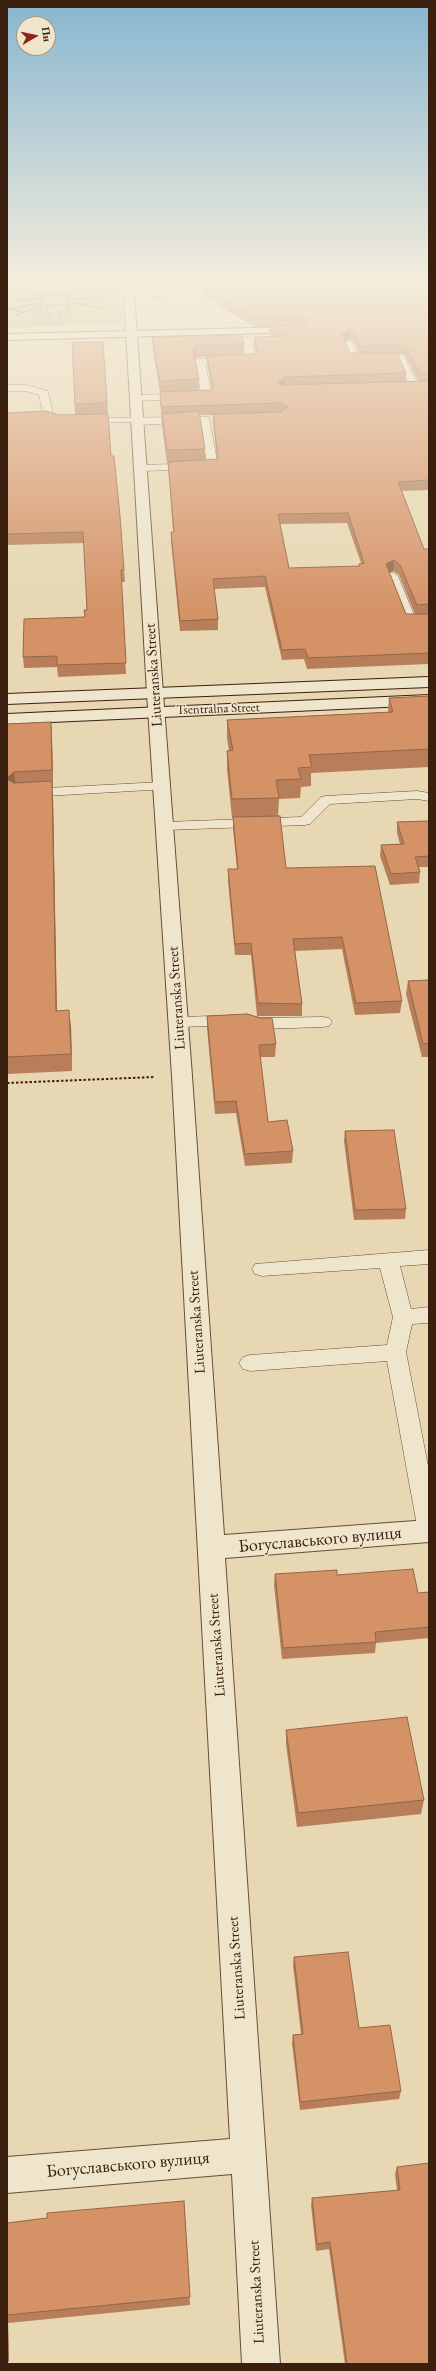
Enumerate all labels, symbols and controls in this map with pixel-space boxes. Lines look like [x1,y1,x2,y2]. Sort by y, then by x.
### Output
north arrow [16,16,56,56]
text: Пн [39,26,55,43]
street label: Liuteranska Street [141,623,167,727]
street label: Tsentralna Street [176,700,260,718]
street label: Liuteranska Street [164,946,190,1050]
street label: Liuteranska Street [184,1270,210,1374]
street label: Богуславського вулиця [237,1522,403,1558]
street label: Liuteranska Street [204,1593,230,1697]
street label: Liuteranska Street [224,1916,250,2020]
street label: Богуславського вулиця [45,2147,211,2183]
street label: Liuteranska Street [245,2240,269,2344]

